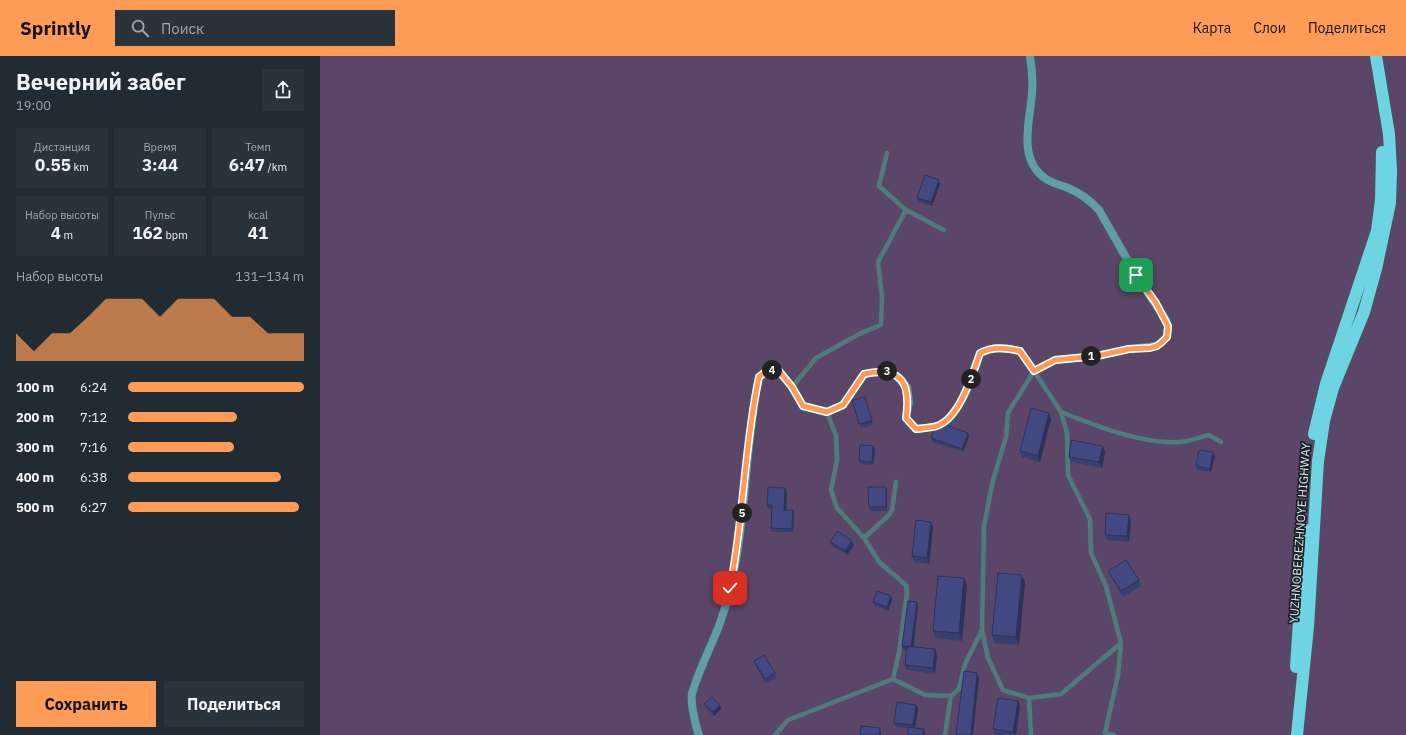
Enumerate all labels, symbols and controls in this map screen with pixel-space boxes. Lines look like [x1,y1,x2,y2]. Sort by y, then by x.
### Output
search box [115,10,395,46]
text: Sprintly [20,16,91,40]
icon: search [129,17,151,39]
text: Поиск [161,19,204,38]
text: Карта [1193,19,1231,37]
text: Слои [1253,19,1286,37]
text: Поделиться [1308,19,1386,37]
text: Вечерний забег [16,67,186,96]
button: share [262,69,304,111]
text: 19:00 [16,97,51,114]
text: Дистанция [34,140,90,154]
text: Время [143,140,177,154]
text: Темп [245,140,271,154]
text: 0.55 [35,154,71,176]
text: 3:44 [142,154,178,176]
text: 6:47 [229,154,265,176]
text: km [71,160,89,174]
text: /km [265,160,287,174]
text: Набор высоты [25,208,99,222]
text: Пульс [145,208,175,222]
text: kcal [248,208,268,222]
text: 4 [51,222,61,244]
text: 162 [132,222,163,244]
text: 41 [248,222,268,244]
text: m [61,228,73,242]
text: bpm [163,228,188,242]
pin [1119,258,1153,292]
icon: arrive [1125,264,1147,286]
text: Набор высоты [16,268,103,285]
text: 131–134 m [235,268,304,285]
pin: 1 [1081,346,1101,366]
text: 1 [1088,349,1094,363]
pin: 4 [762,360,782,380]
pin: 3 [877,361,897,381]
text: 4 [769,363,775,377]
text: 3 [884,364,890,378]
pin: 2 [961,369,981,389]
text: 2 [968,372,974,386]
text: 100 m [16,379,54,396]
text: 6:24 [80,379,107,396]
text: 200 m [16,409,54,426]
text: 7:12 [80,409,107,426]
text: 300 m [16,439,54,456]
text: 7:16 [80,439,107,456]
street label: YUZHNOBEREZHNOYE HIGHWAY [1286,442,1313,624]
text: 400 m [16,469,54,486]
text: 6:38 [80,469,107,486]
text: 500 m [16,499,54,516]
text: 6:27 [80,499,107,516]
pin: 5 [732,503,752,523]
text: 5 [739,506,745,520]
pin [713,571,747,605]
icon: check [719,577,741,599]
button: Сохранить [16,681,156,727]
button: Поделиться [164,681,304,727]

